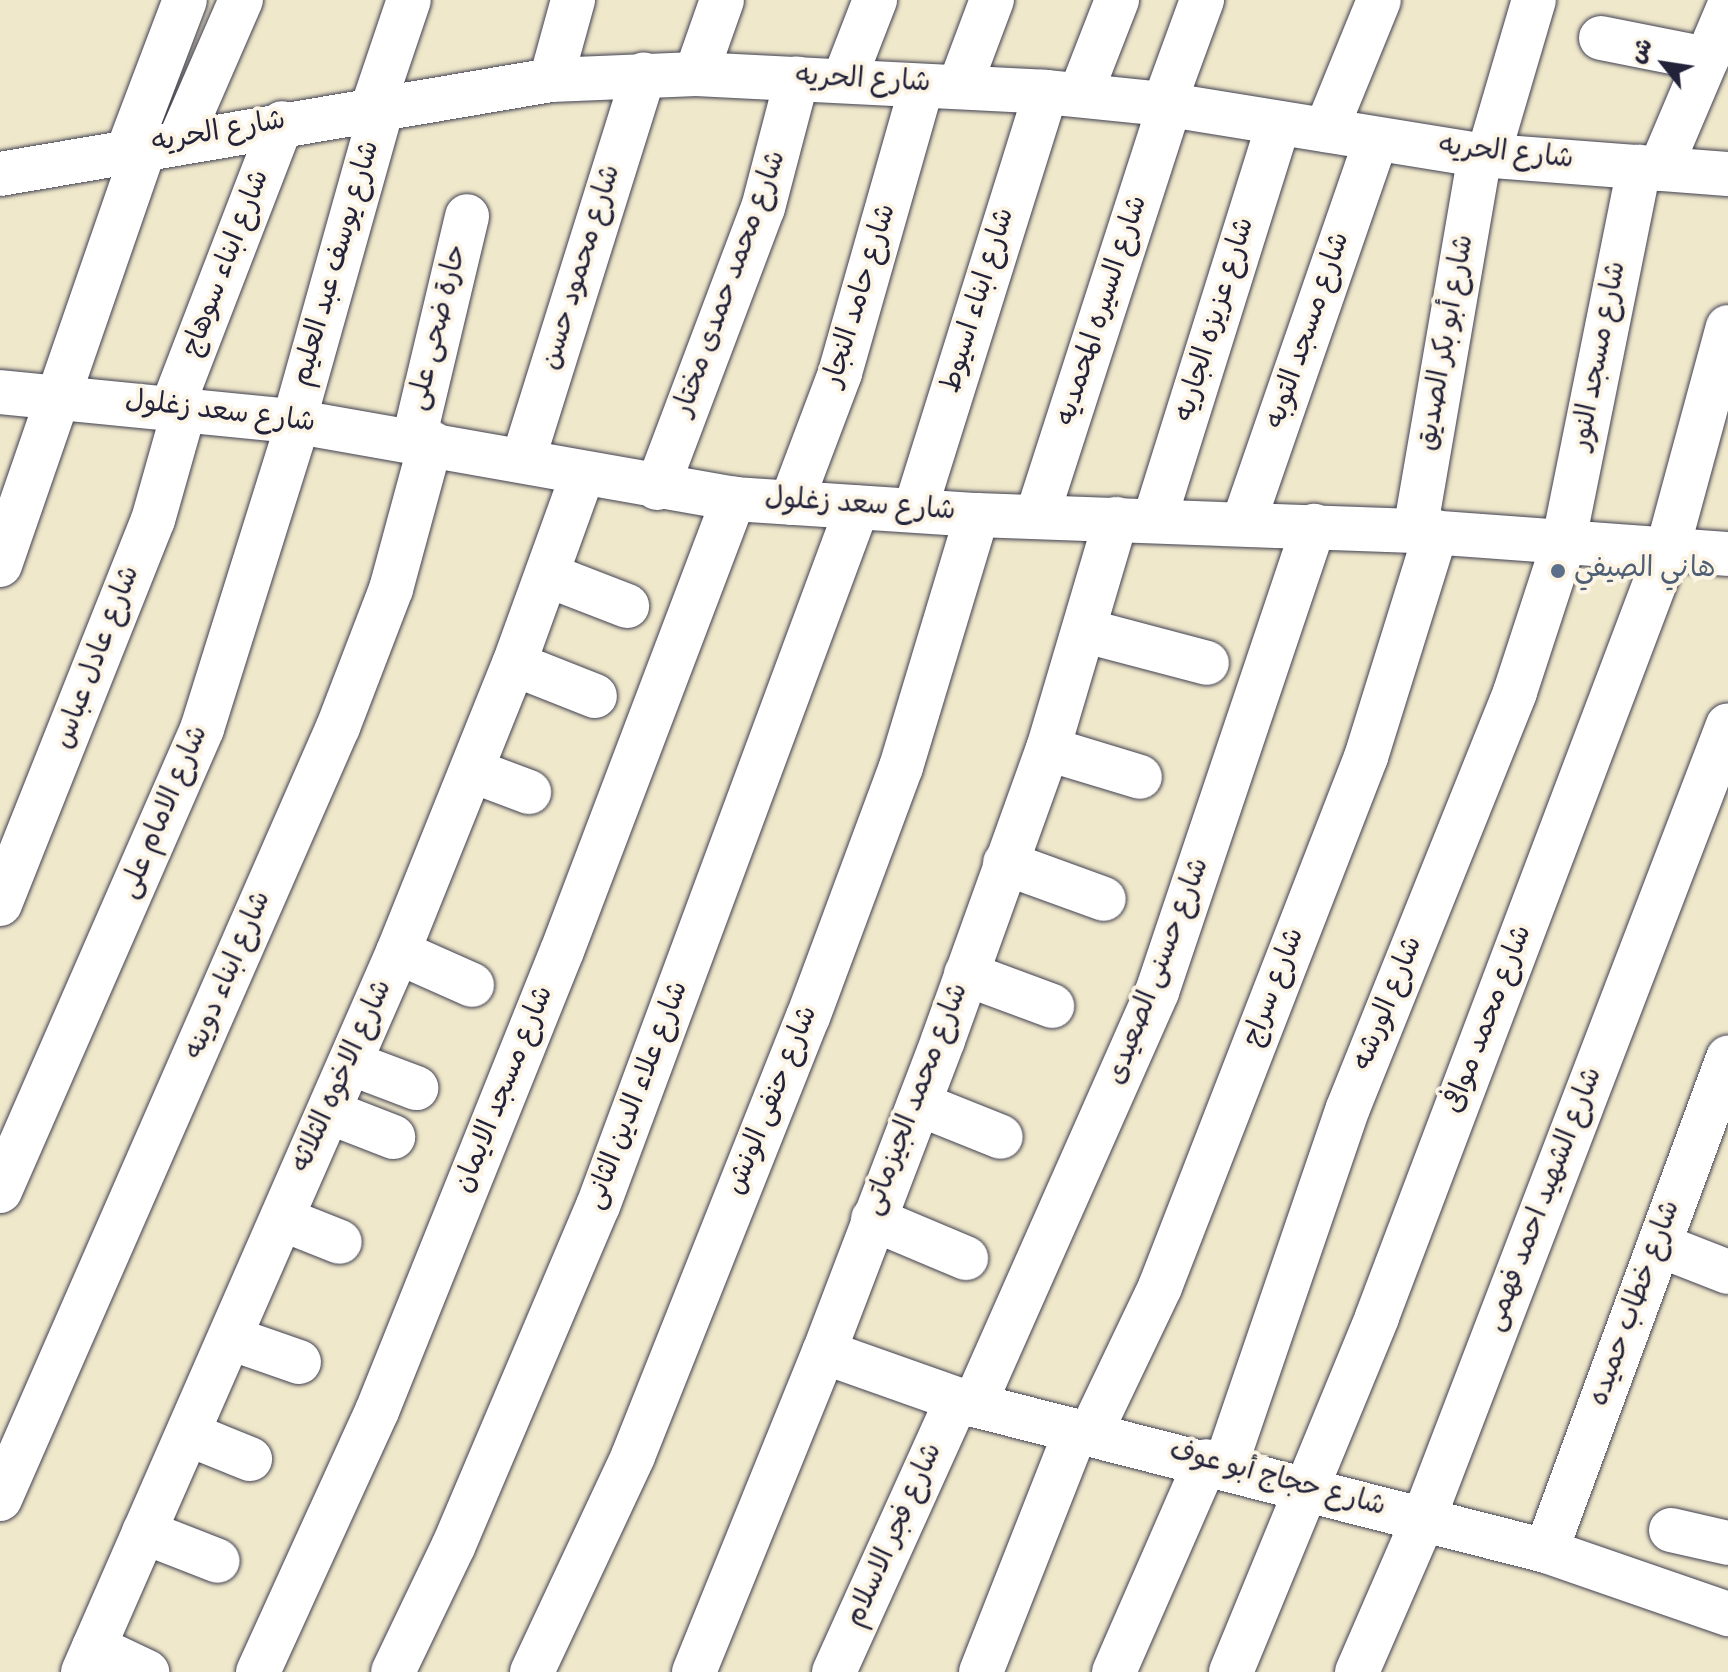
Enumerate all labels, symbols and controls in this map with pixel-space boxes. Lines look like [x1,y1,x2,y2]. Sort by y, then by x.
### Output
north arrow [1624,24,1704,104]
text: ش [1623,34,1662,70]
street label: شارع الحريه [795,62,931,102]
street label: شارع الحريه [149,106,289,162]
street label: شارع الحريه [1437,131,1575,179]
street label: شارع يوسف عبد العليم [287,137,389,391]
street label: شارع محمد حمدى مختار [668,147,796,421]
street label: شارع محمود حسن [536,161,630,375]
street label: شارع ابناء سوهاج [177,166,279,362]
street label: شارع السيره المحمديه [1051,192,1157,430]
street label: شارع حامد النجار [818,200,906,392]
street label: شارع ابناء اسيوط [936,204,1024,398]
street label: شارع عزيزه الجاريه [1170,214,1264,426]
street label: شارع مسجد التوبه [1261,228,1359,434]
street label: شارع أبو بكر الصديق [1412,232,1484,454]
street label: حارة ضحى على [403,242,477,414]
street label: شارع مسجد النور [1566,259,1636,453]
street label: شارع سعد زغلول [123,386,317,442]
street label: شارع سعد زغلول [763,484,957,530]
place label: هاني الصيفي [1574,554,1715,588]
street label: شارع عادل عباس [49,562,149,754]
marker: هاني الصيفي [1549,562,1567,580]
street label: شارع الامام على [114,721,218,905]
street label: شارع حسنى الصعيدى [1101,854,1219,1090]
street label: شارع ابناء دوينه [180,887,280,1065]
street label: شارع محمد موافى [1439,921,1541,1119]
street label: شارع سراج [1238,924,1314,1052]
street label: شارع الورشه [1348,932,1432,1076]
street label: شارع الاخوه الثلاثه [287,976,401,1178]
street label: شارع علاء الدين الثانى [580,977,698,1215]
street label: شارع محمد الجيزماتى [858,979,978,1221]
street label: شارع مسجد الايمان [449,982,563,1198]
street label: شارع حنفى الونش [721,1002,827,1200]
street label: شارع الشهيد احمد فهمى [1480,1063,1612,1337]
street label: شارع خطاب حميده [1584,1197,1690,1411]
street label: شارع حجاج أبو عوف [1165,1436,1389,1526]
street label: شارع فجر الاسلام [840,1439,952,1633]

